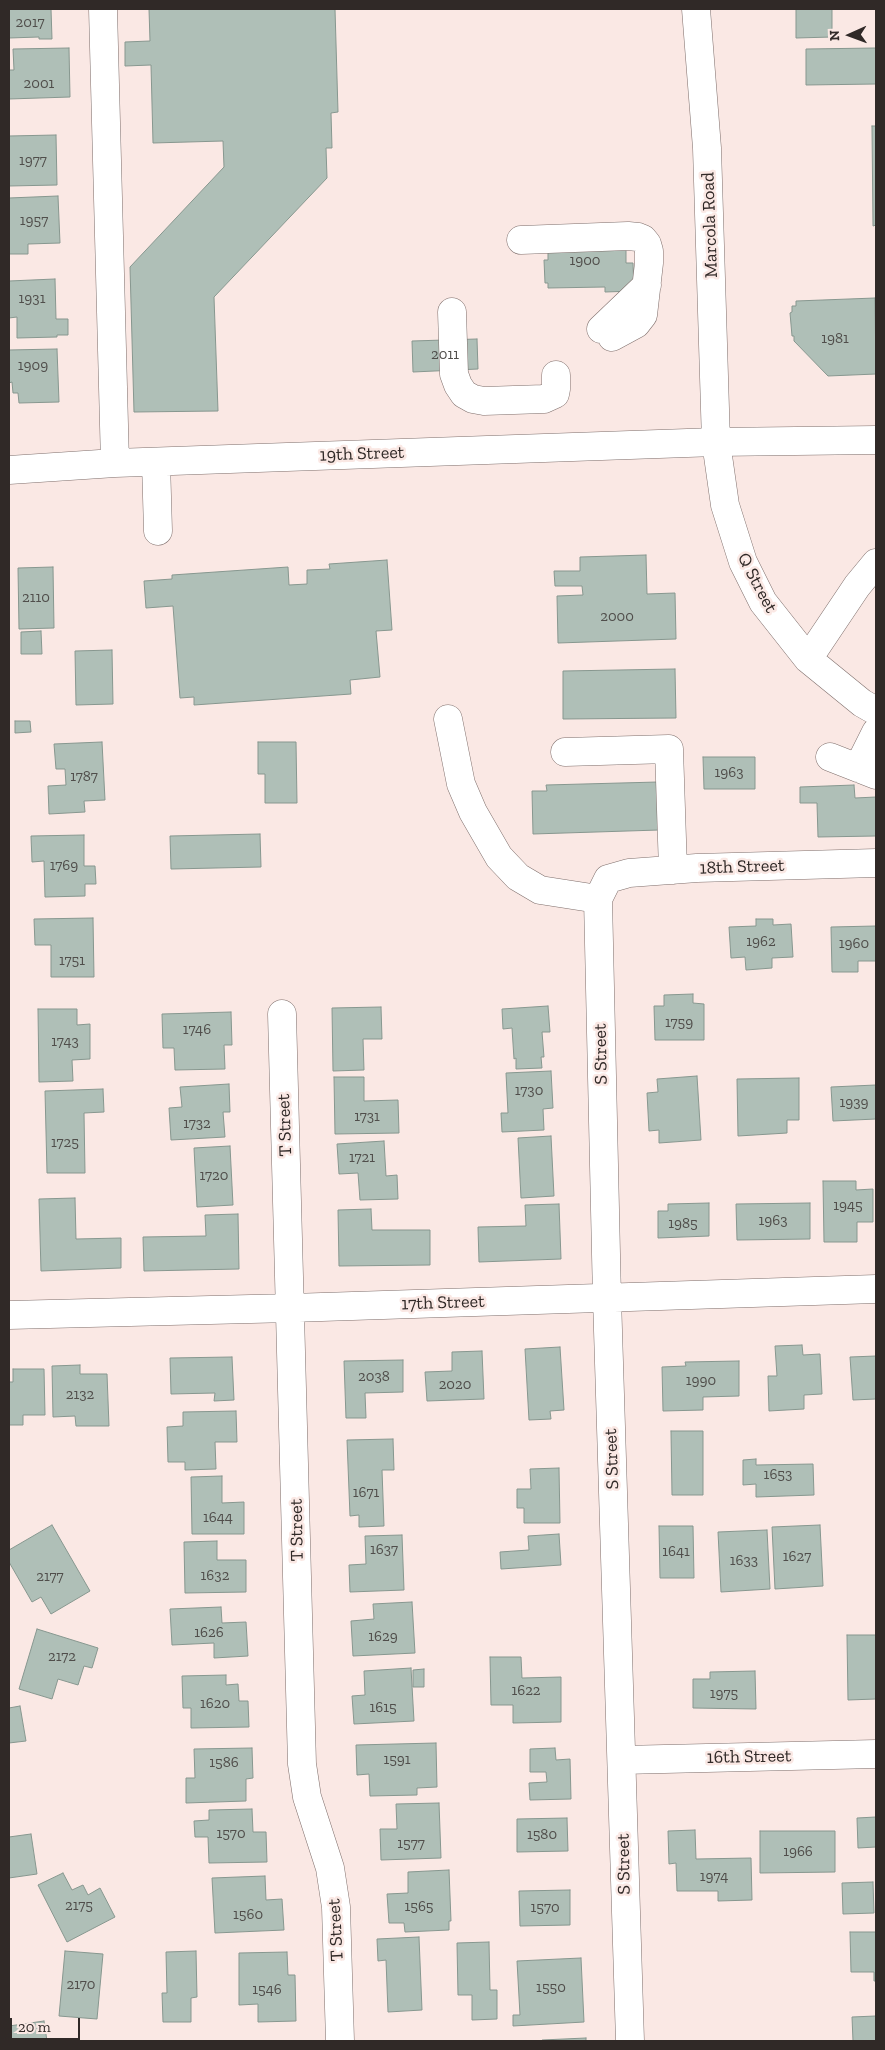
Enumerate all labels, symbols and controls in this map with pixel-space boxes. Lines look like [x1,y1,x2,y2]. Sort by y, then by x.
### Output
north arrow [825,10,875,60]
house number: 2017 [16,14,44,32]
text: N [826,30,843,41]
house number: 2001 [24,75,54,93]
house number: 1977 [19,152,47,170]
street label: Marcola Road [697,172,723,278]
house number: 1957 [20,212,48,230]
house number: 1900 [569,252,601,270]
house number: 1931 [19,290,45,308]
house number: 1981 [821,330,849,348]
house number: 2011 [431,346,459,364]
house number: 1909 [18,357,48,375]
street label: 19th Street [319,442,405,466]
street label: Q Street [732,549,782,617]
house number: 2110 [22,589,50,607]
house number: 2000 [600,608,634,626]
house number: 1963 [714,764,744,782]
house number: 1787 [70,768,98,786]
street label: 18th Street [699,855,785,879]
house number: 1769 [50,857,78,875]
house number: 1962 [746,933,776,951]
house number: 1960 [839,935,869,953]
house number: 1751 [59,952,85,970]
house number: 1759 [665,1014,693,1032]
house number: 1746 [183,1021,211,1039]
street label: S Street [590,1023,612,1085]
house number: 1743 [51,1033,79,1051]
house number: 1730 [515,1082,543,1100]
street label: T Street [273,1093,297,1157]
house number: 1939 [839,1094,869,1112]
house number: 1731 [354,1108,380,1126]
house number: 1732 [183,1115,211,1133]
house number: 1725 [51,1134,79,1152]
house number: 1721 [349,1149,375,1167]
house number: 1720 [200,1167,228,1185]
house number: 1945 [833,1197,863,1215]
house number: 1963 [758,1212,788,1230]
house number: 1985 [668,1215,698,1233]
street label: 17th Street [401,1291,485,1315]
house number: 2038 [358,1368,390,1386]
house number: 1990 [686,1372,716,1390]
house number: 2020 [439,1376,471,1394]
house number: 2132 [66,1386,94,1404]
street label: S Street [600,1428,624,1490]
house number: 1653 [764,1466,792,1484]
house number: 1671 [353,1484,379,1502]
street label: T Street [286,1498,308,1562]
house number: 1644 [203,1509,233,1527]
house number: 1637 [370,1541,398,1559]
house number: 1641 [662,1543,690,1561]
house number: 1627 [783,1548,811,1566]
house number: 1633 [730,1552,758,1570]
house number: 1632 [201,1567,229,1585]
house number: 2177 [36,1568,64,1586]
house number: 1626 [194,1624,224,1642]
house number: 1629 [368,1628,398,1646]
house number: 2172 [48,1648,76,1666]
house number: 1622 [511,1682,541,1700]
house number: 1975 [710,1685,738,1703]
house number: 1620 [200,1695,230,1713]
house number: 1615 [369,1699,397,1717]
street label: 16th Street [706,1745,792,1769]
house number: 1591 [383,1751,411,1769]
house number: 1586 [209,1754,239,1772]
house number: 1570 [216,1825,246,1843]
house number: 1580 [527,1826,557,1844]
street label: S Street [613,1833,635,1895]
house number: 1577 [397,1835,425,1853]
house number: 1966 [783,1843,813,1861]
house number: 1974 [700,1868,728,1886]
house number: 2175 [65,1897,93,1915]
street label: T Street [324,1898,348,1962]
house number: 1565 [404,1898,434,1916]
house number: 1570 [530,1899,560,1917]
house number: 1560 [233,1906,263,1924]
house number: 2170 [67,1976,95,1994]
house number: 1550 [536,1979,566,1997]
house number: 1546 [252,1981,282,1999]
scale bar [12,2008,82,2040]
text: 20 m [18,2018,51,2036]

